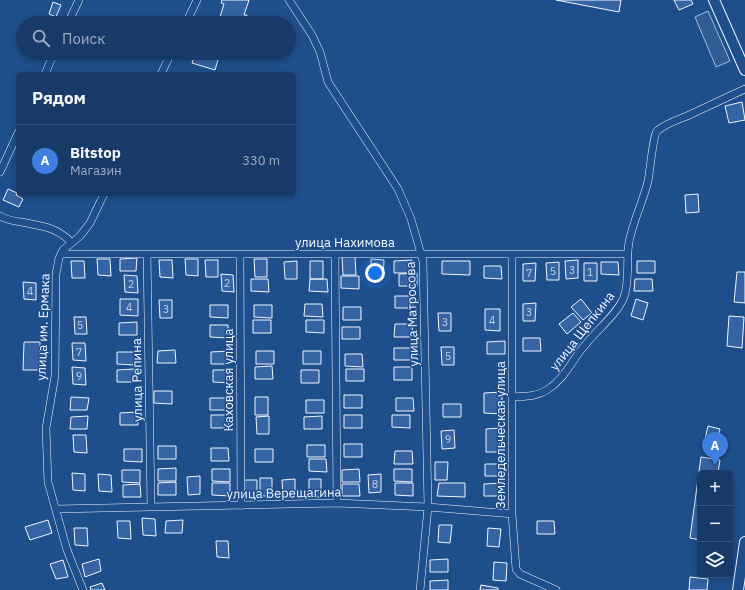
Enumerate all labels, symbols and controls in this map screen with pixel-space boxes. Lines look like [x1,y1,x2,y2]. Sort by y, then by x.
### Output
search box [16,16,296,60]
icon: search [30,27,52,49]
text: Поиск [62,29,105,48]
text: Рядом [32,87,86,109]
text: Bitstop [70,143,121,162]
text: A [41,152,49,169]
text: 330 m [242,152,280,169]
text: Магазин [70,162,122,179]
street label: улица Нахимова [295,234,395,251]
street label: улица Матросова [402,261,422,367]
your location [365,263,385,283]
house number: 3 [569,263,575,277]
house number: 5 [550,264,556,278]
house number: 1 [587,265,594,279]
house number: 7 [526,266,532,280]
street label: улица им. Ермака [33,273,53,381]
house number: 2 [224,276,230,290]
house number: 2 [128,277,134,291]
house number: 4 [27,284,34,298]
street label: улица Щепкина [546,288,618,374]
house number: 4 [126,300,133,314]
house number: 3 [163,302,169,316]
house number: 3 [526,305,532,319]
house number: 4 [489,313,496,327]
house number: 3 [442,315,448,329]
house number: 5 [77,318,83,332]
street label: Каховская улица [220,328,237,432]
street label: улица Репина [128,338,146,422]
house number: 7 [76,345,82,359]
house number: 5 [445,349,451,363]
street label: Земледельческая улица [492,361,509,509]
house number: 9 [76,369,82,383]
house number: 9 [445,432,451,446]
pin: A [702,432,728,465]
map controls [697,470,733,578]
button: + [697,470,733,506]
house number: 8 [372,477,378,491]
street label: улица Верещагина [226,483,342,503]
button: − [697,506,733,542]
button: layers [697,542,733,578]

